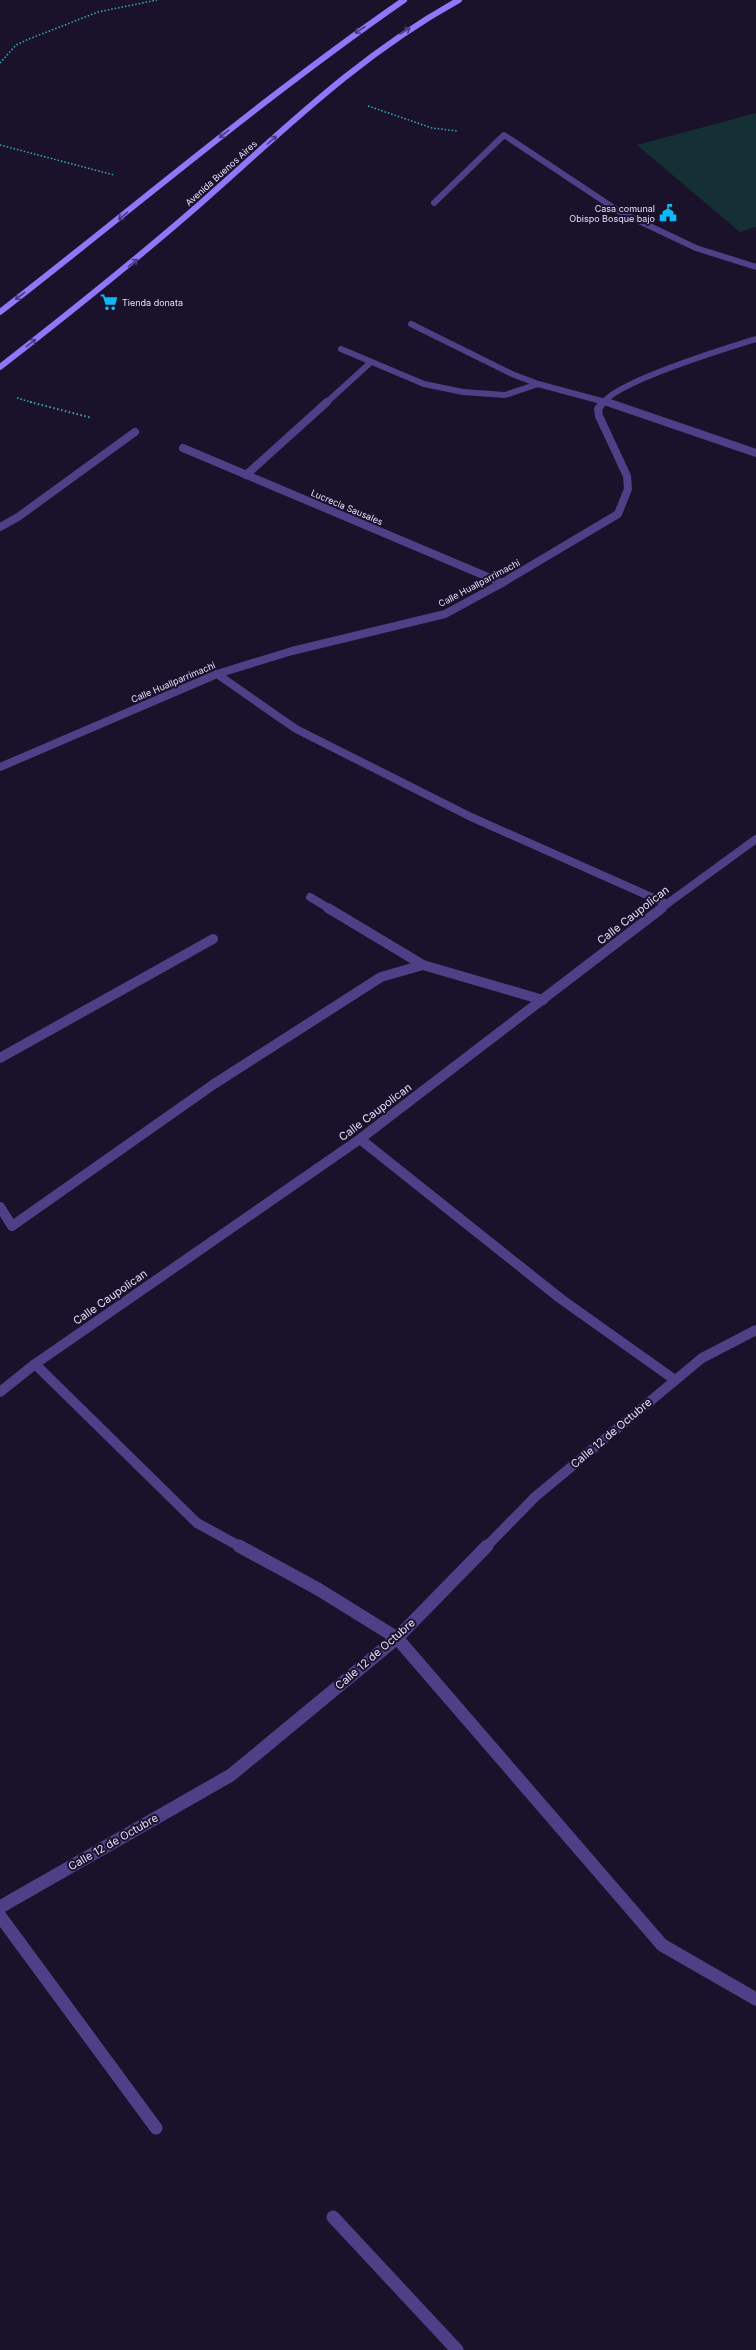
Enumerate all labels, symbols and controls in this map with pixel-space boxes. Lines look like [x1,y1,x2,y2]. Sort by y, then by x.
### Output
one-way arrow [354,26,366,34]
one-way arrow [399,27,411,35]
one-way arrow [218,130,229,139]
one-way arrow [267,135,277,144]
street label: Avenida Buenos Aires [183,138,259,208]
place label: Casa comunal Obispo Bosque bajo [569,203,655,224]
public building icon: Casa comunal Obispo Bosque bajo [658,203,678,223]
one-way arrow [117,212,128,221]
one-way arrow [127,259,138,267]
one-way arrow [15,292,26,301]
supermarket icon: Tienda donata [99,292,119,312]
place label: Tienda donata [122,297,183,308]
one-way arrow [25,339,36,348]
street label: Lucrecia Sausales [309,487,385,527]
street label: Calle Huallparrimachi [436,557,522,609]
street label: Calle Huallparrimachi [129,659,217,705]
street label: Calle Caupolican [594,883,672,947]
street label: Calle Caupolican [336,1080,414,1144]
street label: Calle Caupolican [70,1266,150,1328]
street label: Calle 12 de Octubre [568,1395,654,1471]
street label: Calle 12 de Octubre [332,1615,418,1693]
street label: Calle 12 de Octubre [66,1811,160,1873]

